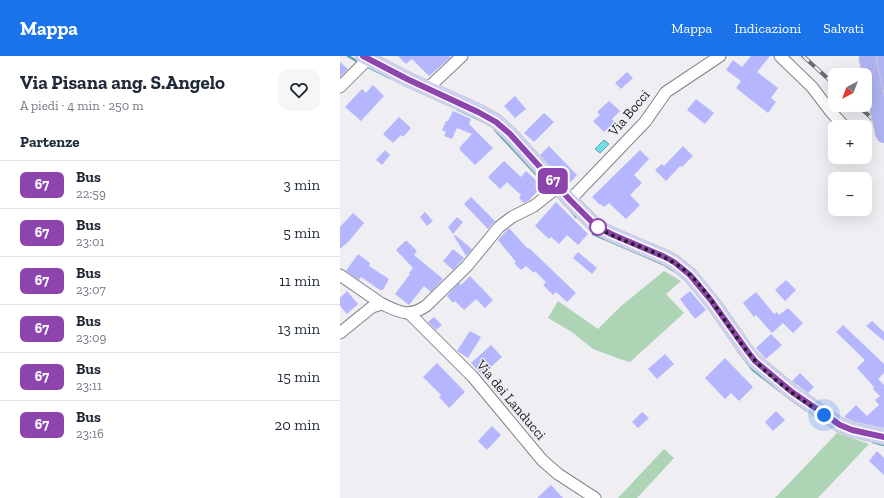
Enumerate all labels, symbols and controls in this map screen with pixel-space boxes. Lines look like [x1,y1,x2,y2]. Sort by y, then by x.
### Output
text: Mappa [20,17,78,40]
text: Mappa [671,20,712,37]
text: Indicazioni [734,20,801,37]
text: Salvati [823,20,864,37]
north arrow [828,68,872,112]
map controls [828,68,872,216]
button: heart [278,69,320,111]
text: Via Pisana ang. S.Angelo [20,71,225,94]
street label: Via Bocci [604,86,653,140]
text: A piedi · 4 min · 250 m [20,98,143,113]
button: + [828,120,872,164]
text: Partenze [20,133,80,151]
text: Bus [76,168,101,186]
line badge: 67 [535,168,571,194]
text: 67 [546,172,560,189]
button: − [828,172,872,216]
text: 67 [35,176,49,193]
text: 3 min [284,176,320,194]
text: 22:59 [76,186,106,201]
text: Bus [76,216,101,234]
unlabelled marker [589,218,607,236]
text: 67 [35,224,49,241]
text: 5 min [283,224,320,242]
text: 23:01 [76,234,104,249]
text: Bus [76,264,101,282]
text: 67 [35,272,49,289]
text: 11 min [279,272,320,290]
text: 23:07 [76,282,106,297]
text: Bus [76,312,101,330]
text: 67 [35,320,49,337]
text: 13 min [278,320,320,338]
text: 23:09 [76,330,106,345]
street label: Via dei Landucci [472,356,549,443]
text: Bus [76,360,101,378]
text: 67 [35,368,49,385]
text: 15 min [277,368,320,386]
text: 23:11 [76,378,102,393]
your location [814,405,834,425]
text: Bus [76,408,101,426]
text: 67 [35,416,49,433]
text: 20 min [274,416,320,434]
text: 23:16 [76,426,104,441]

